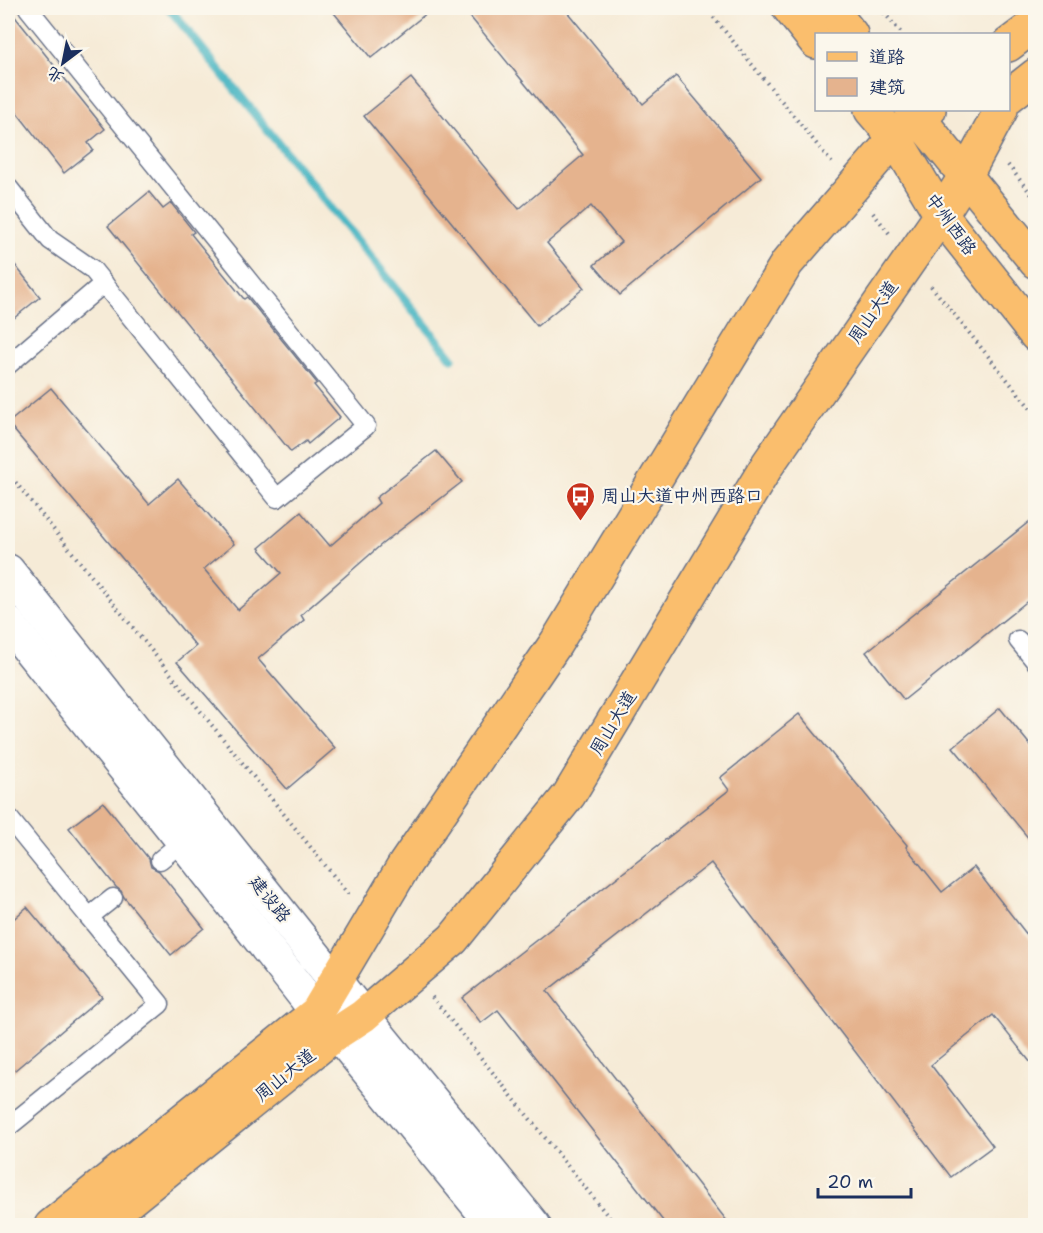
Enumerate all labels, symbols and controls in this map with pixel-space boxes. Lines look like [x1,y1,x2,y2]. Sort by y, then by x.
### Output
north arrow [33,33,93,93]
legend [815,33,1010,111]
text: 道路 [869,45,905,69]
text: 北 [43,62,68,88]
text: 建筑 [869,75,905,99]
street label: 中州西路 [920,188,982,260]
street label: 周山大道 [843,276,903,348]
bus stop icon: 周山大道中州西路口 [564,480,596,522]
place label: 周山大道中州西路口 [601,484,763,508]
street label: 周山大道 [584,686,642,760]
street label: 建设路 [244,870,296,928]
street label: 周山大道 [249,1043,321,1107]
scale bar [818,1161,911,1199]
text: 20 m [827,1170,873,1194]

